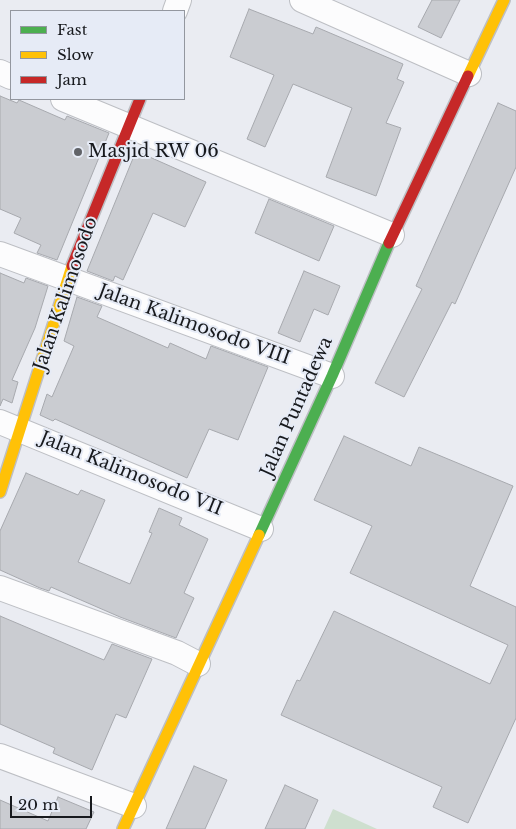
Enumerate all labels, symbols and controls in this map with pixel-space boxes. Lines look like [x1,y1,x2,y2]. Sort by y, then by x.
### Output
legend [10,10,185,100]
text: Fast [57,20,87,39]
text: Slow [57,45,94,64]
text: Jam [57,70,87,89]
place label: Masjid RW 06 [88,141,219,163]
marker: Masjid RW 06 [72,146,84,158]
street label: Jalan Kalimosodo [30,214,102,374]
street label: Jalan Kalimosodo VIII [95,280,293,370]
street label: Jalan Puntadewa [256,334,338,480]
street label: Jalan Kalimosodo VII [37,427,225,521]
scale bar [12,786,95,818]
text: 20 m [18,795,58,814]

